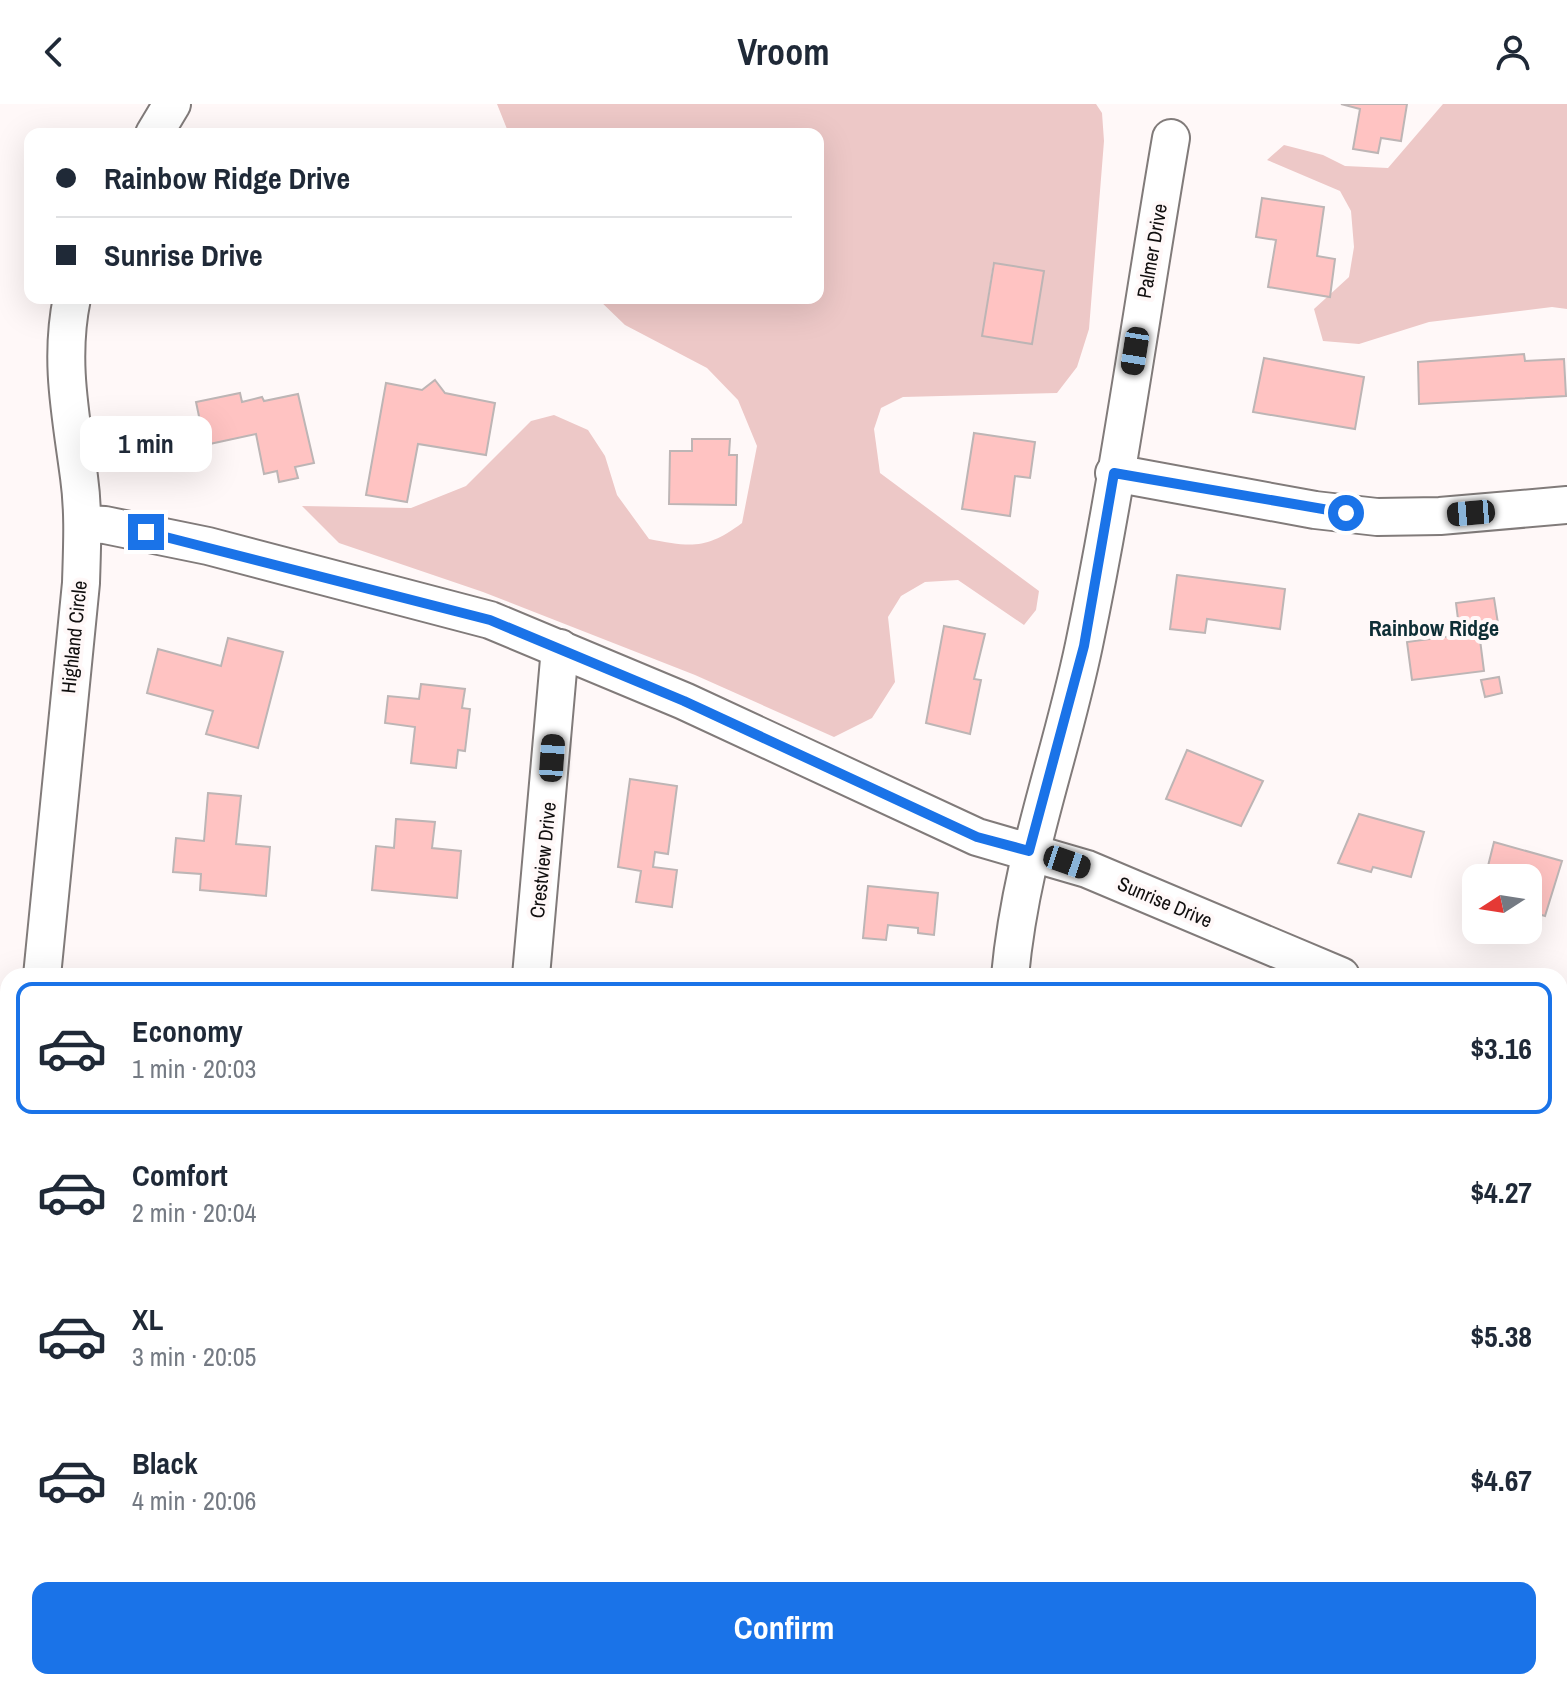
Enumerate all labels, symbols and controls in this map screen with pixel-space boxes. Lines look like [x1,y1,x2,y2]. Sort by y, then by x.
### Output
text: Vroom [738,28,829,76]
icon: back [32,30,76,74]
icon: person [1491,30,1535,74]
text: Rainbow Ridge Drive [104,158,350,198]
street label: Palmer Drive [1130,201,1173,300]
text: Sunrise Drive [104,235,263,275]
car [1119,325,1151,377]
callout: 1 min [80,416,212,472]
text: 1 min [118,426,174,461]
route start [1328,495,1364,531]
car [1446,499,1496,527]
route end [128,514,164,550]
street label: Highland Circle [54,579,93,695]
district label: Rainbow Ridge [1369,613,1499,643]
car [538,733,566,783]
street label: Crestview Drive [523,801,562,919]
car [1040,843,1094,881]
north arrow [1462,864,1542,944]
map controls [1462,864,1542,944]
street label: Sunrise Drive [1114,870,1217,934]
text: Economy [132,1011,243,1051]
icon: car [36,1012,108,1084]
text: $3.16 [1470,1028,1532,1068]
text: 1 min · 20:03 [132,1051,256,1086]
text: Comfort [132,1155,228,1195]
icon: car [36,1156,108,1228]
text: $4.27 [1470,1172,1532,1212]
text: 2 min · 20:04 [132,1195,256,1230]
text: XL [132,1299,163,1339]
icon: car [36,1300,108,1372]
text: $5.38 [1470,1316,1532,1356]
text: 3 min · 20:05 [132,1339,256,1374]
text: Black [132,1443,198,1483]
icon: car [36,1444,108,1516]
text: $4.67 [1470,1460,1532,1500]
text: 4 min · 20:06 [132,1483,256,1518]
button: Confirm [32,1582,1536,1674]

